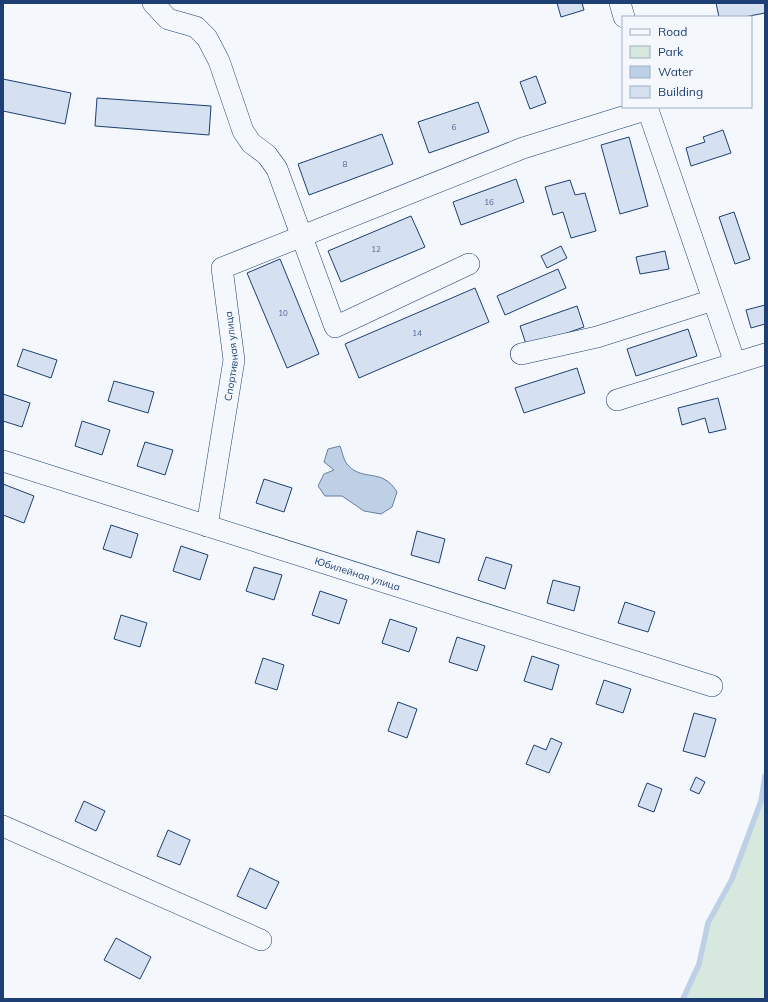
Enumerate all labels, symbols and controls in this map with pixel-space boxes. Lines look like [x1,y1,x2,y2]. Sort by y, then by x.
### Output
legend [622,16,752,108]
text: Road [658,24,687,39]
text: Park [658,44,684,59]
text: Water [658,64,694,79]
text: Building [658,84,703,99]
house number: 6 [452,122,457,132]
house number: 8 [343,159,348,169]
house number: 16 [484,197,494,207]
house number: 12 [371,244,381,254]
house number: 10 [278,308,288,318]
street label: Спортивная улица [221,311,241,402]
house number: 14 [412,328,422,338]
street label: Юбилейная улица [313,554,402,594]

